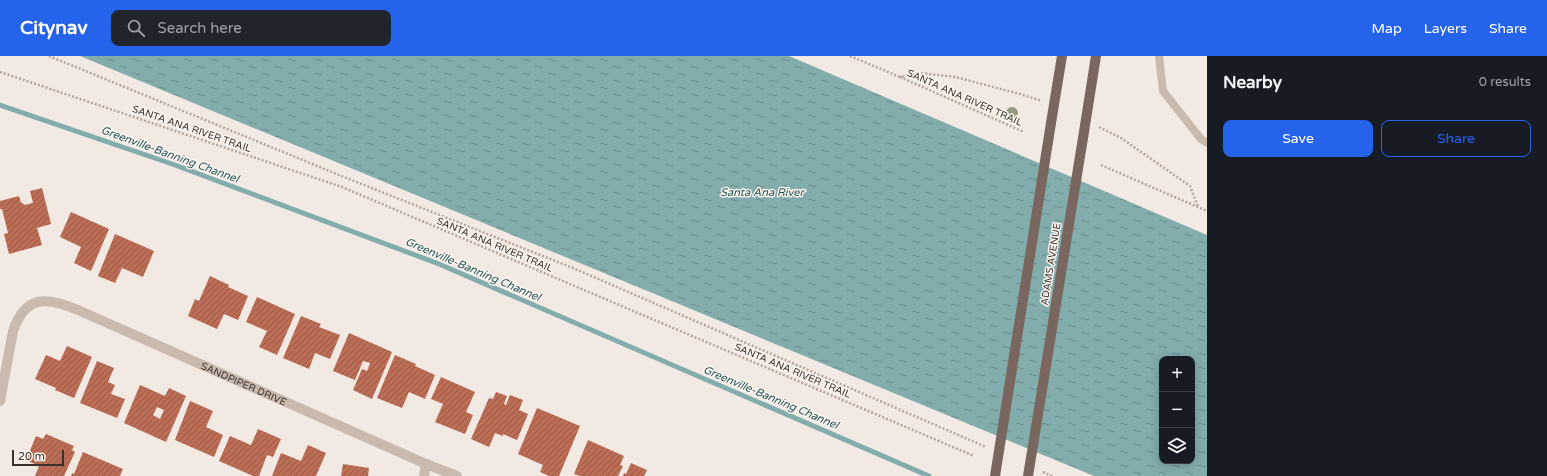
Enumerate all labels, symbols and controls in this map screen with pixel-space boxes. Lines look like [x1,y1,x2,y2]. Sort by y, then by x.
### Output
search box [111,10,391,46]
text: Citynav [20,17,87,39]
icon: search [125,17,147,39]
text: Search here [157,19,242,37]
text: Map [1372,20,1402,37]
text: Layers [1424,20,1467,37]
text: Share [1489,20,1527,37]
street label: SANTA ANA RIVER TRAIL [905,67,1024,129]
text: Nearby [1223,72,1282,93]
text: 0 results [1479,74,1531,90]
street label: SANTA ANA RIVER TRAIL [131,103,253,155]
button: Save [1223,120,1373,157]
button: Share [1381,120,1531,157]
water label: Greenville-Banning Channel [99,123,242,186]
water label: Santa Ana River [720,186,805,199]
street label: SANTA ANA RIVER TRAIL [435,215,555,275]
street label: ADAMS AVENUE [1039,222,1063,306]
water label: Greenville-Banning Channel [403,235,543,304]
street label: SANTA ANA RIVER TRAIL [733,341,853,401]
map controls [1159,356,1195,464]
button: + [1159,356,1195,392]
street label: SANDPIPER DRIVE [199,360,288,409]
water label: Greenville-Banning Channel [701,363,841,432]
button: − [1159,392,1195,428]
button: layers [1159,428,1195,464]
scale bar [12,448,64,467]
text: 20 m [18,450,45,463]

